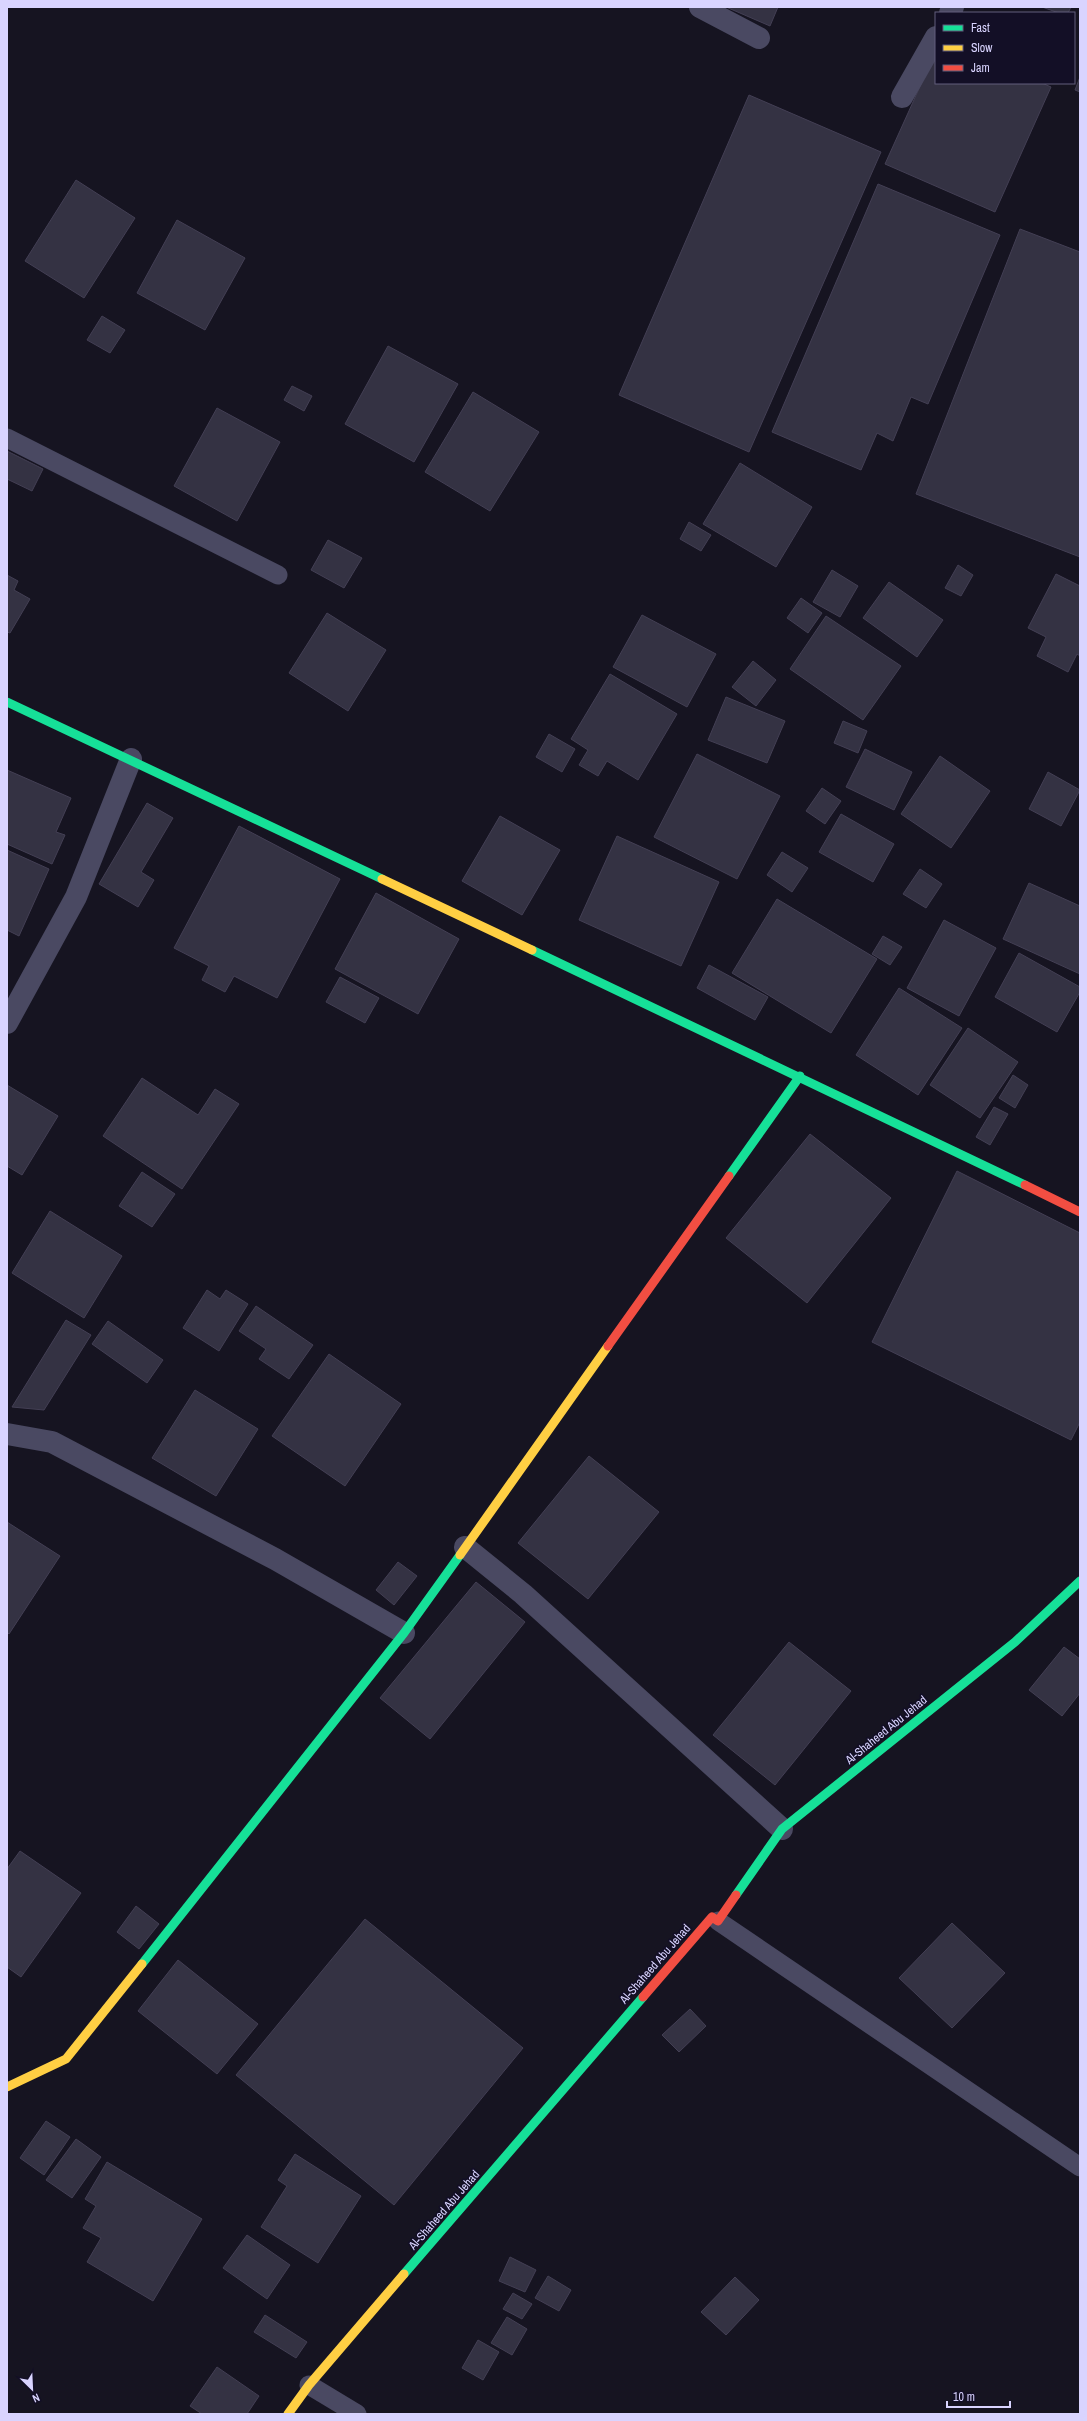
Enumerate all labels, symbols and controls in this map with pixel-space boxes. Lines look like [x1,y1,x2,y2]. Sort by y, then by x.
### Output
legend [935,12,1075,84]
text: Fast [971,20,990,36]
text: Slow [971,40,993,56]
text: Jam [971,60,990,76]
street label: Al-Shaheed Abu Jehad [841,1692,930,1769]
street label: Al-Shaheed Abu Jehad [615,1921,694,2008]
street label: Al-Shaheed Abu Jehad [404,2167,483,2254]
north arrow [12,2369,52,2409]
scale bar [947,2383,1010,2409]
text: 10 m [953,2389,975,2405]
text: N [30,2390,42,2406]

